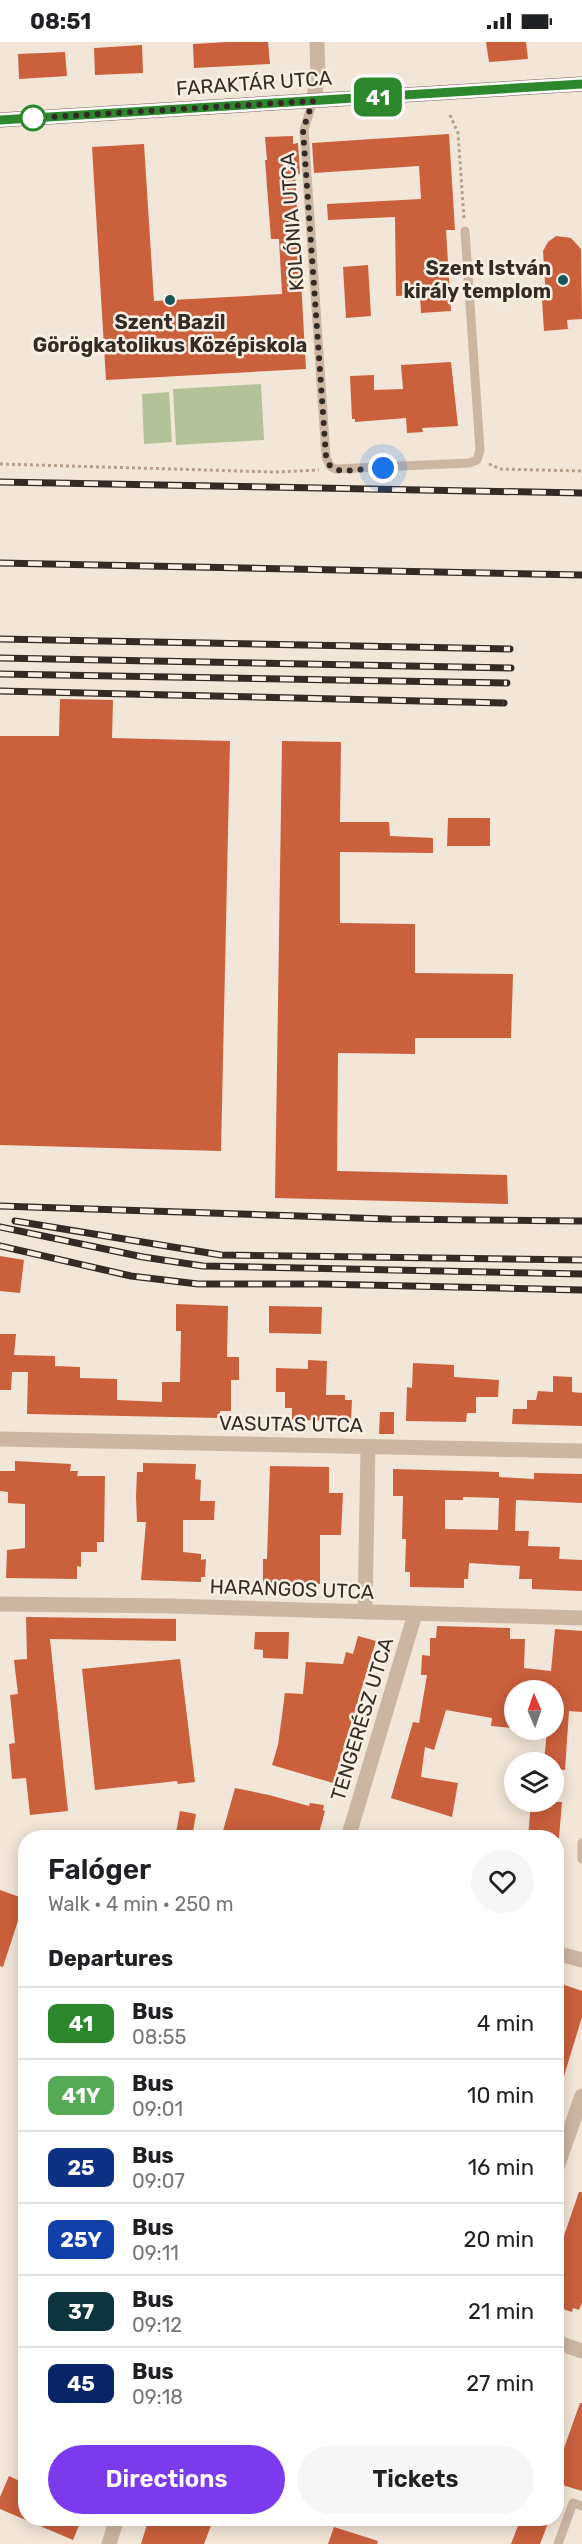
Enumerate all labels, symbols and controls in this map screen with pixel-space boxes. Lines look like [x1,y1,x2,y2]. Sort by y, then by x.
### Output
text: 08:51 [30,8,91,35]
street label: FARAKTÁR UTCA [175,66,333,100]
line badge: 41 [351,78,405,116]
text: 41 [366,85,390,110]
unlabelled marker [20,105,46,131]
street label: KOLÓNIA UTCA [275,152,309,292]
place label: Szent István király templom [403,256,551,303]
marker: Szent István király templom [556,273,570,287]
marker: Szent Bazil Görögkatolikus Középiskola [163,293,177,307]
place label: Szent Bazil Görögkatolikus Középiskola [33,310,307,357]
your location [368,453,398,483]
street label: VASUTAS UTCA [219,1411,363,1437]
street label: HARANGOS UTCA [209,1574,375,1604]
street label: TENGERÉSZ UTCA [326,1634,398,1804]
north arrow [504,1680,564,1740]
map controls [504,1680,564,1812]
button: layers [504,1752,564,1812]
button: heart [471,1850,534,1913]
text: Falóger [48,1853,151,1886]
text: Walk · 4 min · 250 m [48,1892,233,1916]
text: Departures [48,1945,173,1972]
text: Bus [132,1998,174,2025]
text: 4 min [477,2010,534,2037]
text: 41 [69,2011,93,2036]
text: 08:55 [132,2025,186,2049]
text: Bus [132,2070,174,2097]
text: 10 min [467,2082,534,2109]
text: 41Y [62,2083,100,2108]
text: 09:01 [132,2097,183,2121]
text: Bus [132,2142,174,2169]
text: 16 min [468,2154,534,2181]
text: 25 [67,2155,95,2180]
text: 09:07 [132,2169,185,2193]
text: Bus [132,2214,174,2241]
text: 20 min [464,2226,534,2253]
text: 25Y [60,2227,102,2252]
text: 09:11 [132,2241,179,2265]
text: Bus [132,2286,174,2313]
text: 21 min [468,2298,534,2325]
text: 37 [68,2299,94,2324]
text: 09:12 [132,2313,182,2337]
text: Bus [132,2358,174,2385]
text: 27 min [466,2370,534,2397]
text: 45 [67,2371,95,2396]
text: 09:18 [132,2385,183,2409]
button: Directions [48,2445,285,2514]
button: Tickets [297,2445,534,2514]

